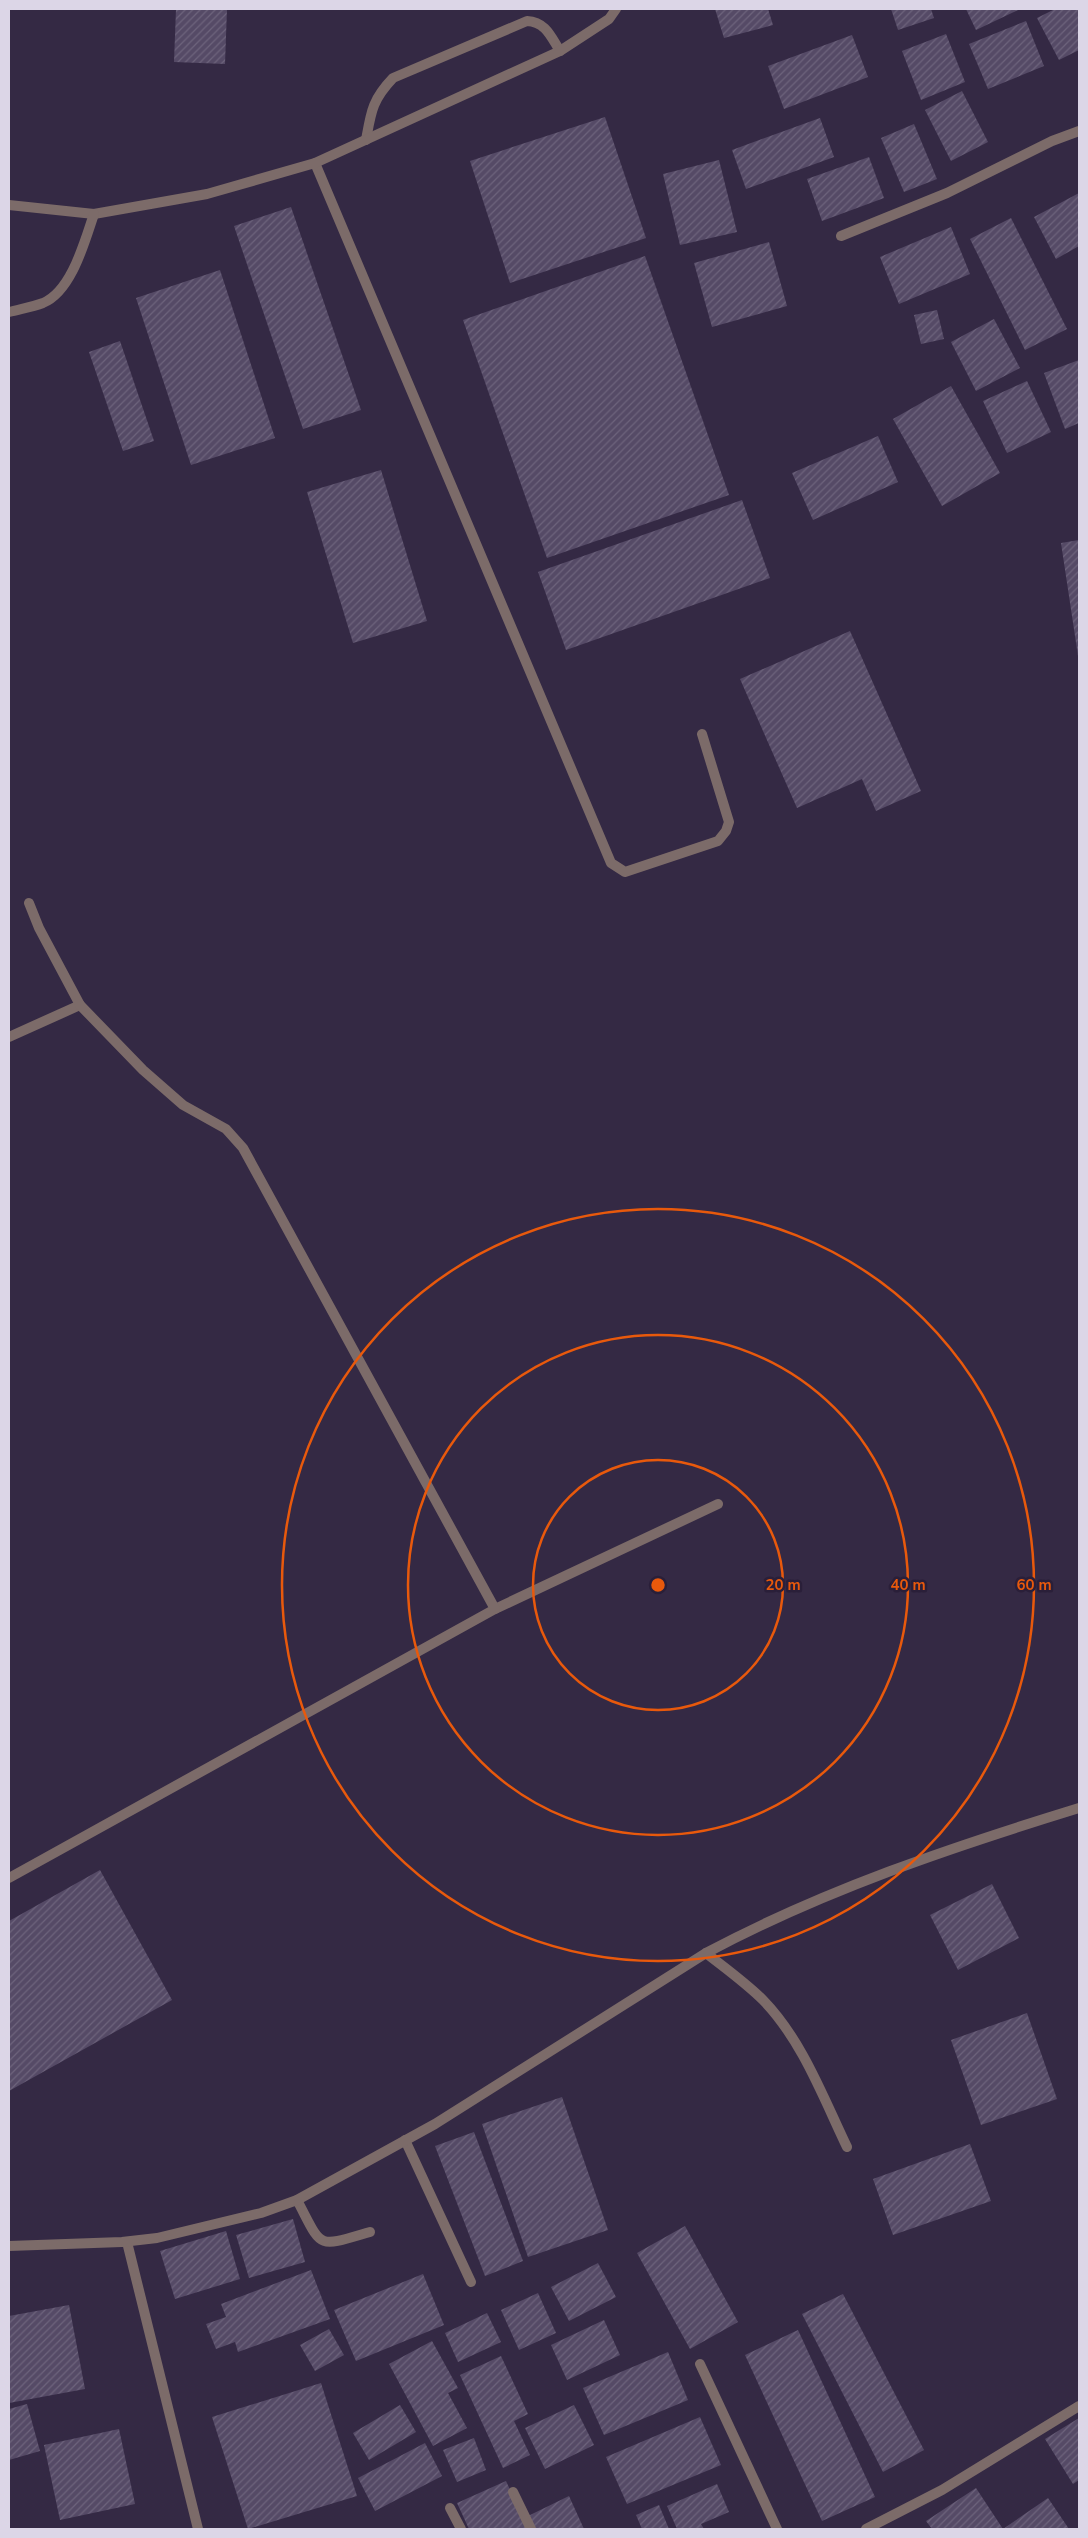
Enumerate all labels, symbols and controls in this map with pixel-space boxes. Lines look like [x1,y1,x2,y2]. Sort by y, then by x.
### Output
text: 20 m [765,1575,801,1595]
text: 40 m [890,1575,926,1595]
text: 60 m [1016,1575,1052,1595]
centre of rings [649,1576,667,1594]

